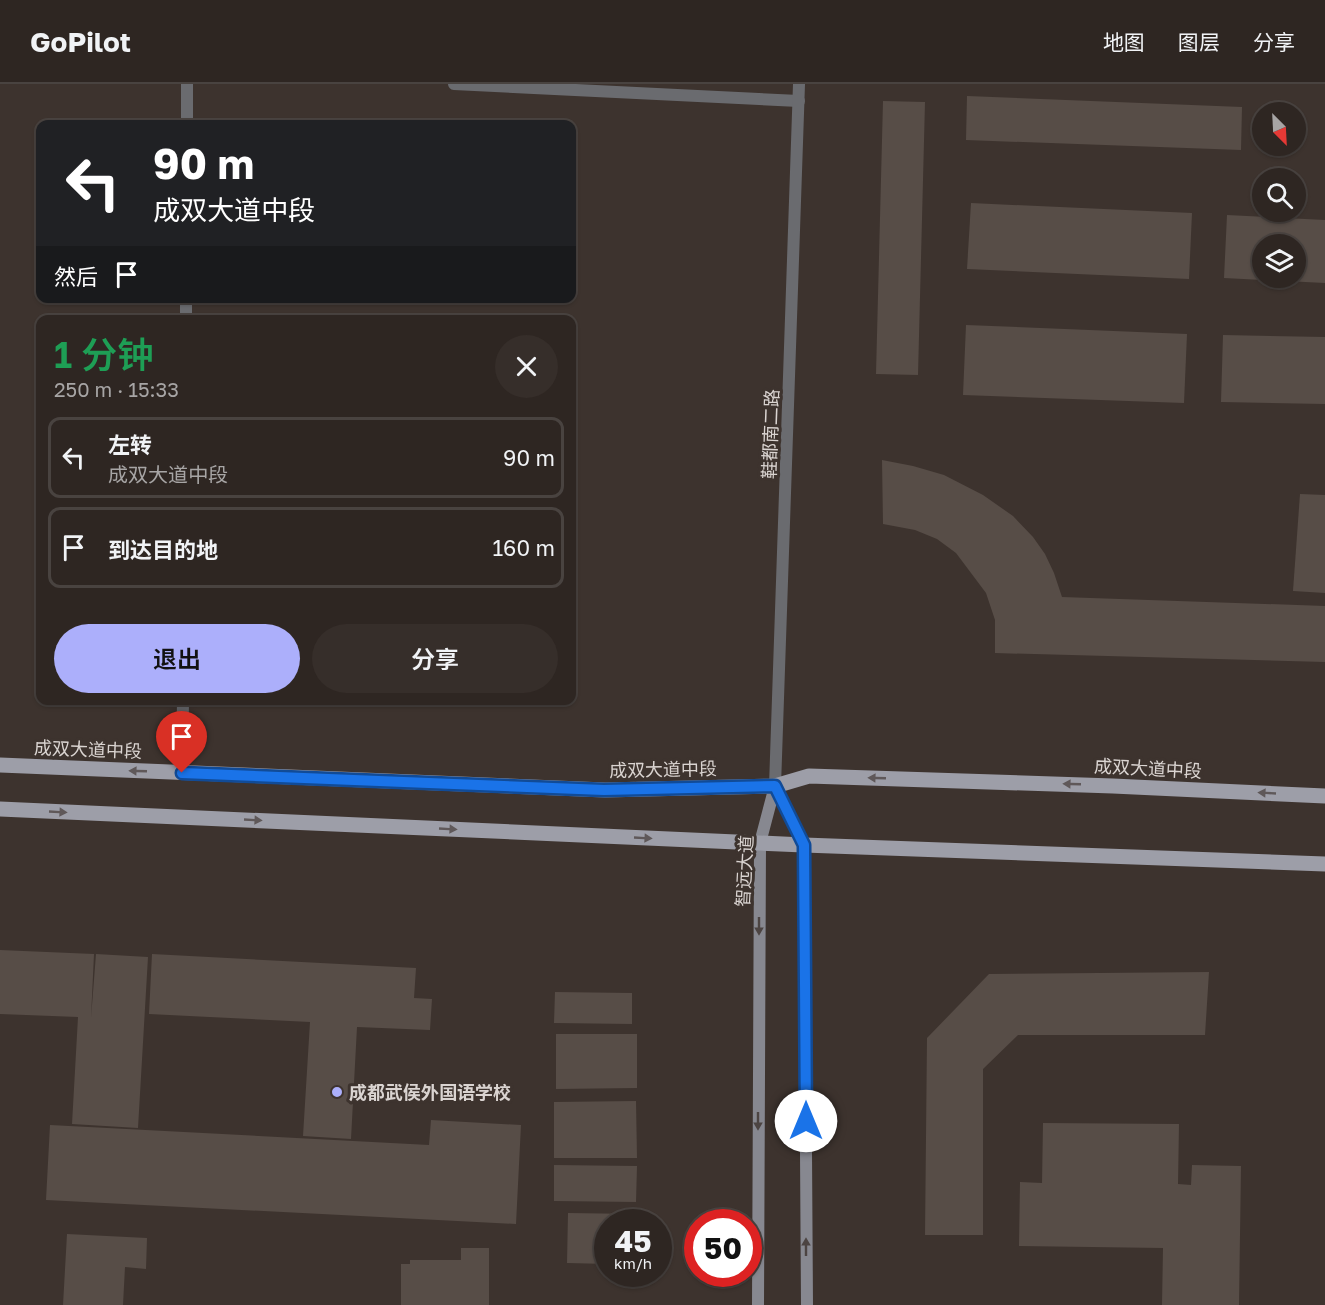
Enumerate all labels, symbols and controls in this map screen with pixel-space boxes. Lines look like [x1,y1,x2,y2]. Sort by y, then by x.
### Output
text: GoPilot [30,25,131,58]
text: 地图 [1103,29,1145,55]
text: 图层 [1178,29,1220,55]
text: 分享 [1253,29,1295,55]
north arrow [1252,102,1306,156]
map controls [1252,102,1306,288]
text: 90 m [153,138,254,188]
icon: left [54,144,132,222]
button: search [1252,168,1306,222]
text: 成双大道中段 [153,194,315,226]
button: layers [1252,234,1306,288]
icon: arrive [110,258,143,291]
text: 然后 [54,263,98,290]
text: 1 分钟 [54,333,153,376]
button: close [495,335,558,398]
text: 250 m · 15:33 [54,377,179,401]
street label: 鞋都南二路 [757,389,783,479]
text: 左转 [108,431,152,458]
icon: left [57,441,90,474]
text: 90 m [503,444,555,471]
text: 成双大道中段 [108,462,228,486]
icon: arrive [57,531,90,564]
text: 160 m [492,534,555,561]
text: 到达目的地 [108,536,218,563]
button: 退出 [54,624,300,693]
button: 分享 [312,624,558,693]
pin [156,711,207,773]
icon: arrive [165,720,198,753]
street label: 成双大道中段 [34,736,142,762]
street label: 成双大道中段 [1093,754,1203,782]
street label: 成双大道中段 [609,757,717,781]
one-way arrow [128,766,147,775]
one-way arrow [867,773,886,783]
one-way arrow [1062,780,1081,789]
one-way arrow [1257,789,1276,798]
one-way arrow [49,807,68,816]
one-way arrow [244,816,263,825]
one-way arrow [439,824,458,833]
one-way arrow [633,833,652,842]
street label: 智远大道 [731,834,757,908]
one-way arrow [754,917,764,936]
place label: 成都武侯外国语学校 [349,1081,511,1103]
marker: 成都武侯外国语学校 [330,1085,344,1099]
position arrow [774,1089,838,1153]
one-way arrow [753,1112,763,1131]
speed limit sign: 50 [684,1209,762,1287]
text: 45 [614,1223,652,1259]
one-way arrow [801,1237,811,1256]
text: km/h [614,1254,652,1272]

